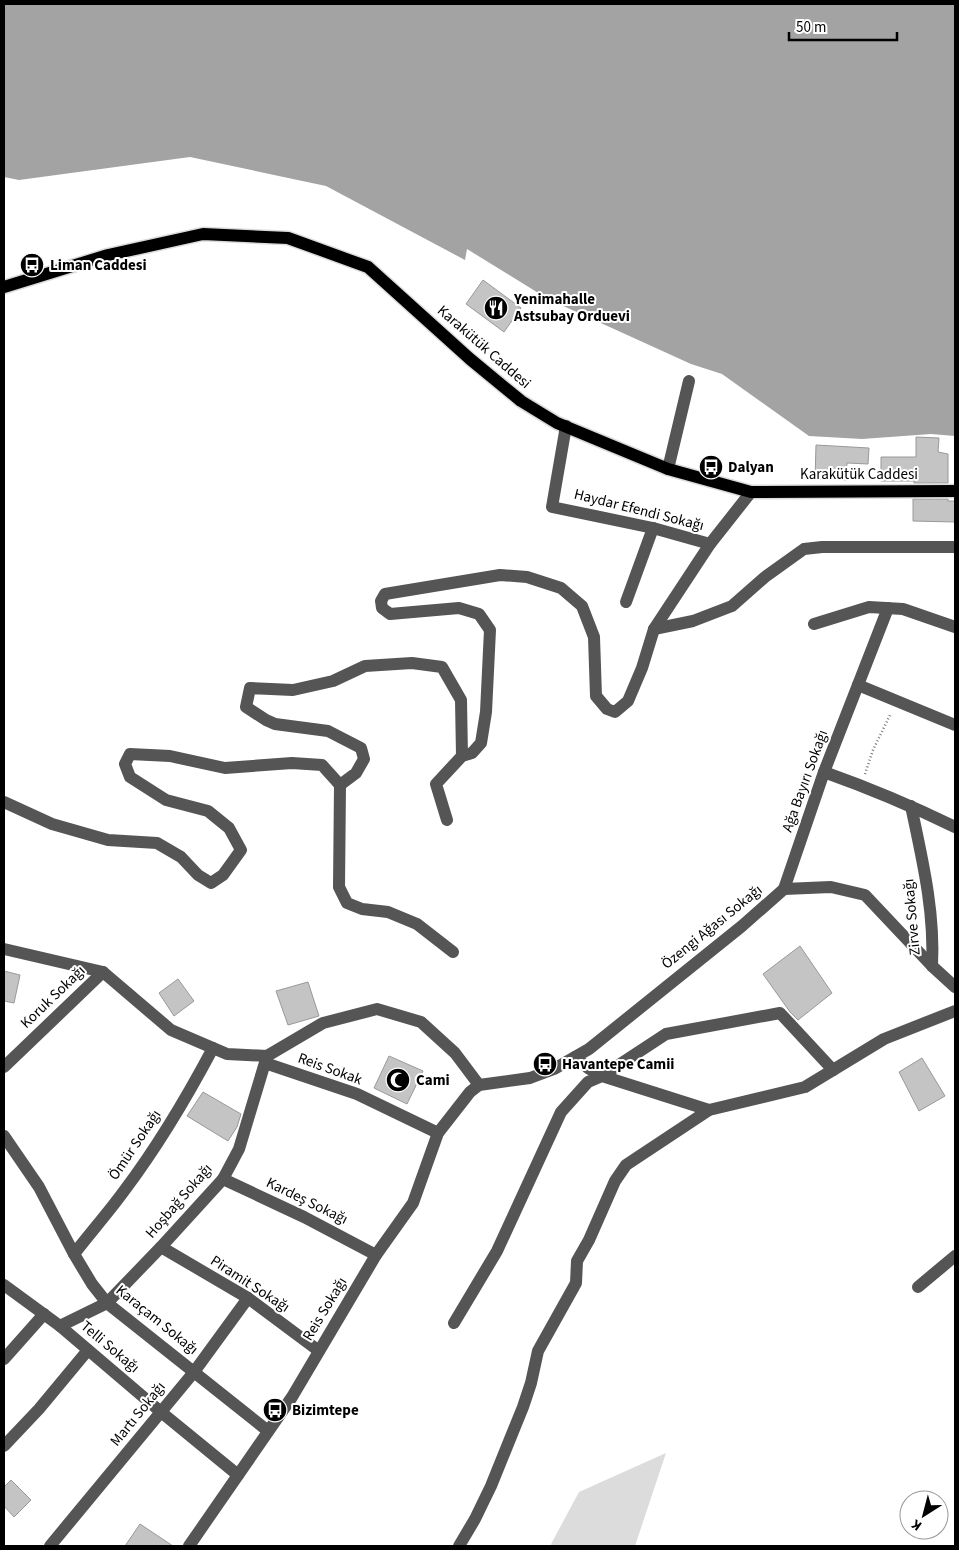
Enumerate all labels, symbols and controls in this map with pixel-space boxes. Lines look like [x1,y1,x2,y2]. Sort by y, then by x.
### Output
scale bar [789,10,896,42]
text: 50 m [796,17,826,38]
bus stop icon: Liman Caddesi [19,252,45,278]
place label: Liman Caddesi [50,255,147,276]
place label: Yenimahalle Astsubay Orduevi [513,289,630,327]
restaurant icon: Yenimahalle Astsubay Orduevi [483,295,509,321]
street label: Karakütük Caddesi [433,300,535,394]
bus stop icon: Dalyan [698,454,724,480]
place label: Dalyan [728,457,774,478]
street label: Karakütük Caddesi [800,464,918,485]
street label: Haydar Efendi Sokağı [572,484,706,536]
street label: Ağa Bayırı Sokağı [777,727,833,835]
street label: Zirve Sokağı [898,878,926,956]
street label: Özengi Ağası Sokağı [657,880,767,974]
street label: Koruk Sokağı [16,961,90,1033]
street label: Reis Sokak [295,1048,366,1091]
bus stop icon: Havantepe Camii [532,1051,558,1077]
place label: Havantepe Camii [562,1054,674,1075]
mosque icon: Cami [385,1067,411,1093]
place label: Cami [416,1070,450,1091]
street label: Ömür Sokağı [104,1106,166,1184]
street label: Hoşbağ Sokağı [141,1159,217,1243]
street label: Kardeş Sokağı [263,1172,351,1230]
street label: Piramit Sokağı [206,1250,294,1318]
street label: Reis Sokağı [298,1273,352,1345]
street label: Karaçam Sokağı [111,1280,203,1360]
street label: Telli Sokağı [76,1316,144,1378]
street label: Martı Sokağı [105,1377,171,1451]
bus stop icon: Bizimtepe [262,1397,288,1423]
place label: Bizimtepe [292,1400,359,1421]
north arrow [899,1490,949,1540]
text: K [907,1514,926,1535]

